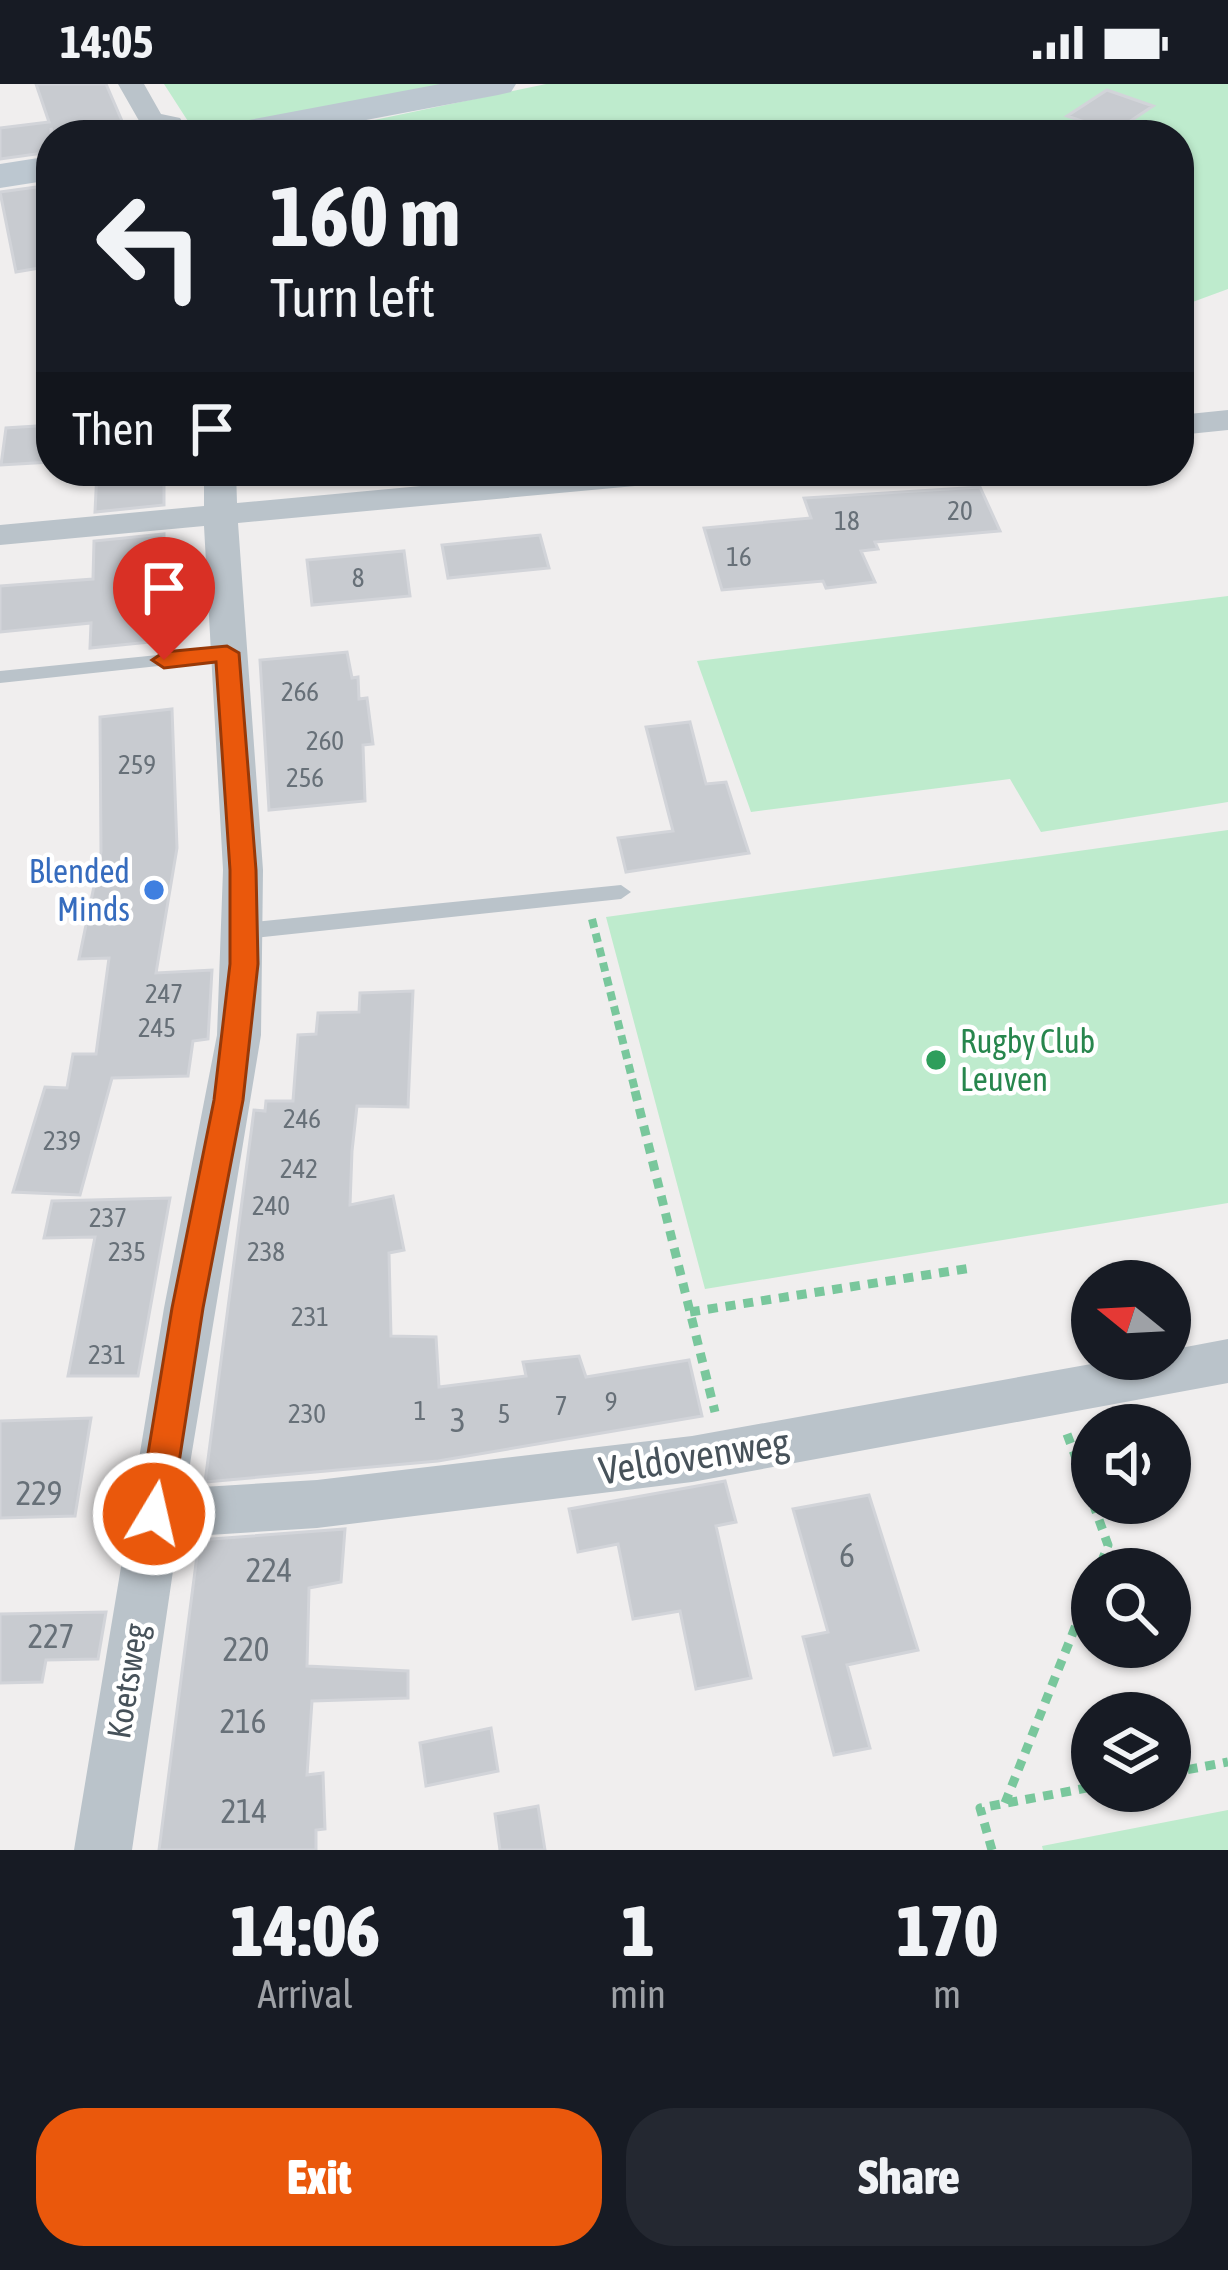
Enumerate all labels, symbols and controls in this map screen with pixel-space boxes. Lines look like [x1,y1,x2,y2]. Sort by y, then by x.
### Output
text: 14:05 [60,16,154,68]
icon: left [72,168,228,324]
text: 160 m [270,168,460,264]
text: Turn left [270,267,435,328]
icon: arrive [179,396,245,462]
text: Then [72,403,155,455]
house number: 20 [947,495,973,526]
house number: 18 [834,505,860,536]
pin [113,537,215,660]
house number: 16 [726,541,752,572]
icon: arrive [131,555,197,621]
house number: 8 [352,562,364,593]
house number: 266 [281,676,319,707]
house number: 260 [306,725,344,756]
house number: 259 [118,749,156,780]
house number: 256 [286,762,324,793]
place label: Blended Minds [29,852,130,928]
marker: Blended Minds [141,877,167,903]
house number: 247 [145,978,183,1009]
house number: 245 [138,1012,176,1043]
place label: Rugby Club Leuven [960,1022,1095,1098]
marker: Rugby Club Leuven [923,1047,949,1073]
house number: 246 [283,1103,321,1134]
house number: 239 [43,1125,81,1156]
house number: 242 [280,1153,318,1184]
house number: 240 [252,1190,290,1221]
house number: 237 [89,1202,127,1233]
house number: 235 [108,1236,146,1267]
house number: 238 [247,1236,285,1267]
north arrow [1071,1260,1191,1380]
map controls [1071,1260,1191,1812]
house number: 231 [291,1301,329,1332]
house number: 231 [88,1339,126,1370]
house number: 9 [605,1386,617,1417]
house number: 7 [555,1390,567,1421]
house number: 1 [414,1395,426,1426]
house number: 230 [288,1398,326,1429]
house number: 5 [498,1398,510,1429]
house number: 3 [450,1401,466,1439]
button: sound [1071,1404,1191,1524]
street label: Veldovenweg [596,1419,792,1493]
position arrow [91,1451,217,1577]
house number: 229 [16,1474,62,1512]
house number: 6 [839,1536,855,1574]
button: search [1071,1548,1191,1668]
house number: 224 [246,1551,292,1589]
house number: 227 [28,1617,74,1655]
street label: Koetsweg [99,1620,155,1741]
house number: 220 [223,1630,269,1668]
button: layers [1071,1692,1191,1812]
house number: 216 [220,1702,266,1740]
house number: 214 [221,1792,267,1830]
text: 14:06 [230,1889,380,1971]
text: 1 [621,1889,655,1971]
text: 170 [896,1889,998,1971]
text: Arrival [257,1972,353,2016]
text: min [610,1972,666,2016]
text: m [933,1972,961,2016]
button: Exit [36,2108,602,2246]
button: Share [626,2108,1192,2246]

